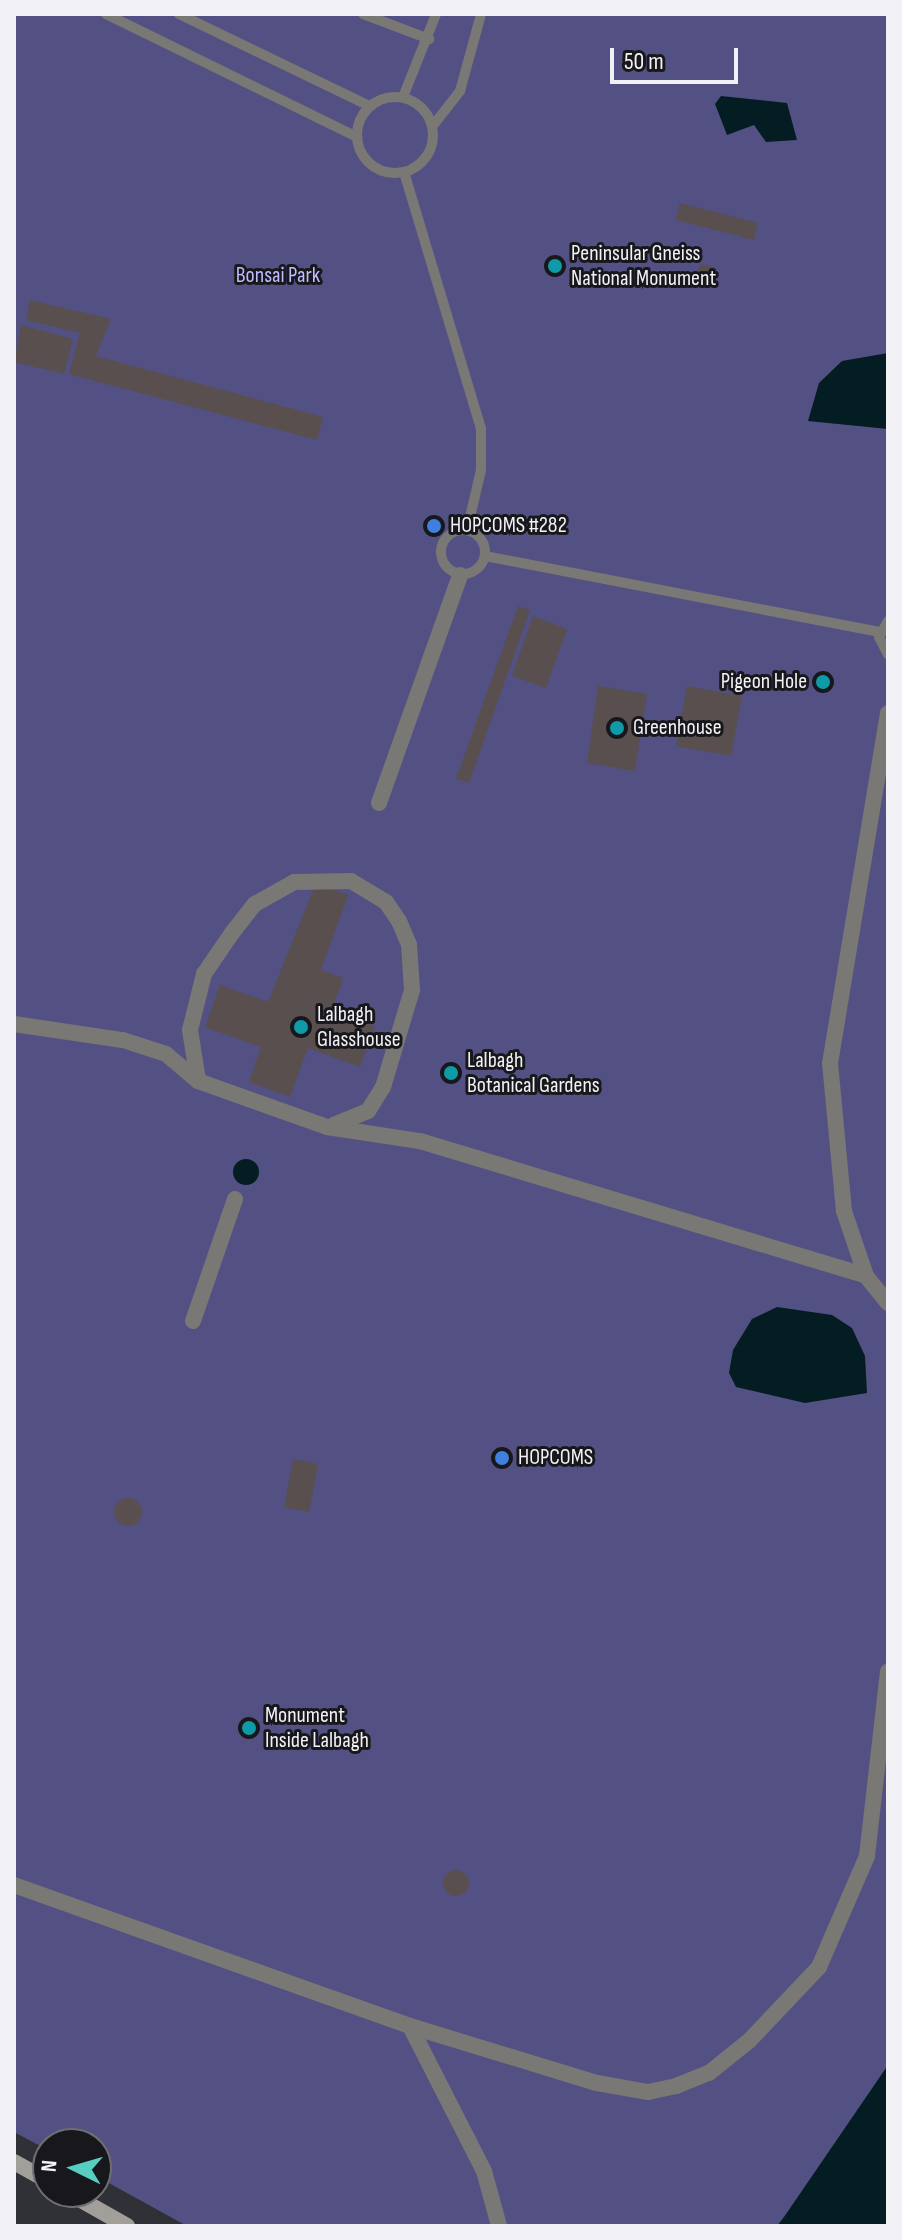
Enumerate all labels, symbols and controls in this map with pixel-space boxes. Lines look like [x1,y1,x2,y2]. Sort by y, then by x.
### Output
scale bar [614,32,742,82]
text: 50 m [624,47,664,76]
place label: Peninsular Gneiss National Monument [571,240,716,292]
marker: Peninsular Gneiss National Monument [546,257,564,275]
park label: Bonsai Park [236,263,320,289]
place label: HOPCOMS #282 [450,513,567,539]
marker: HOPCOMS #282 [425,517,443,535]
place label: Pigeon Hole [721,669,807,695]
marker: Pigeon Hole [814,673,832,691]
place label: Greenhouse [633,715,722,741]
marker: Greenhouse [608,719,626,737]
place label: Lalbagh Glasshouse [317,1001,401,1052]
marker: Lalbagh Glasshouse [292,1018,310,1036]
place label: Lalbagh Botanical Gardens [467,1047,600,1098]
marker: Lalbagh Botanical Gardens [442,1064,460,1082]
place label: HOPCOMS [518,1445,593,1471]
marker: HOPCOMS [493,1449,511,1467]
place label: Monument Inside Lalbagh [265,1702,369,1754]
marker: Monument Inside Lalbagh [240,1719,258,1737]
north arrow [32,2128,112,2208]
text: N [36,2159,64,2173]

